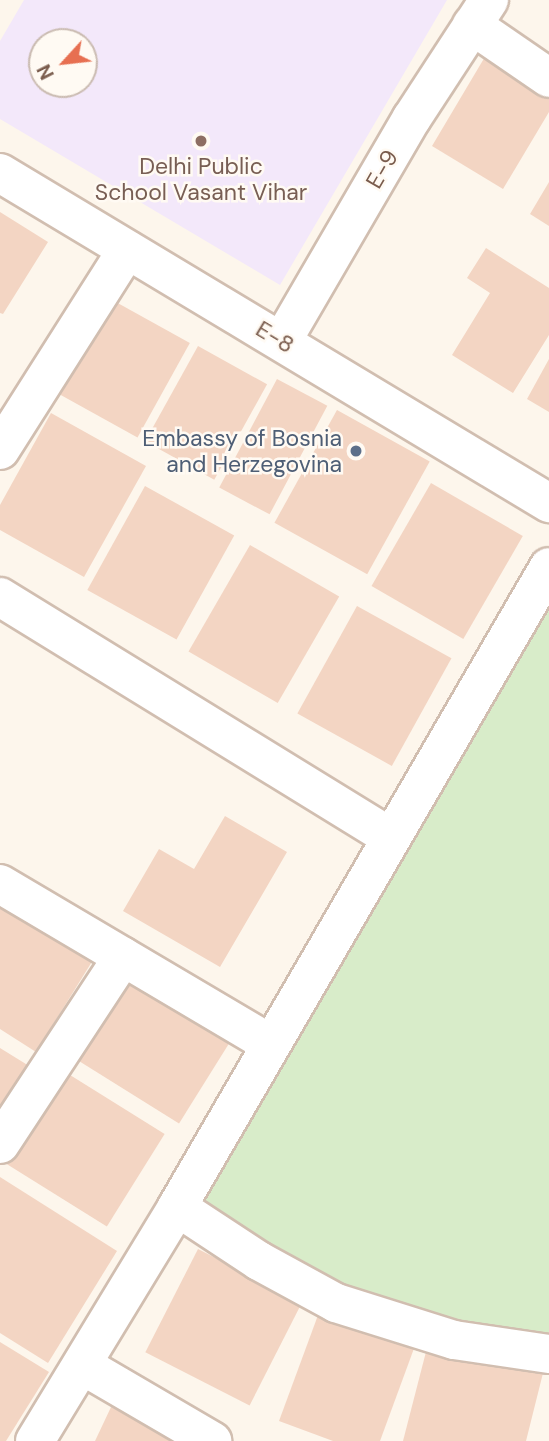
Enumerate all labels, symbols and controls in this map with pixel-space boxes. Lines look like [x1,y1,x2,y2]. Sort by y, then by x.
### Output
north arrow [28,28,98,98]
text: N [31,60,60,84]
marker: Delhi Public School Vasant Vihar [193,133,209,149]
street label: E-9 [360,145,404,193]
place label: Delhi Public School Vasant Vihar [95,152,307,206]
street label: E-8 [251,315,299,359]
place label: Embassy of Bosnia and Herzegovina [142,424,342,478]
marker: Embassy of Bosnia and Herzegovina [348,443,364,459]

